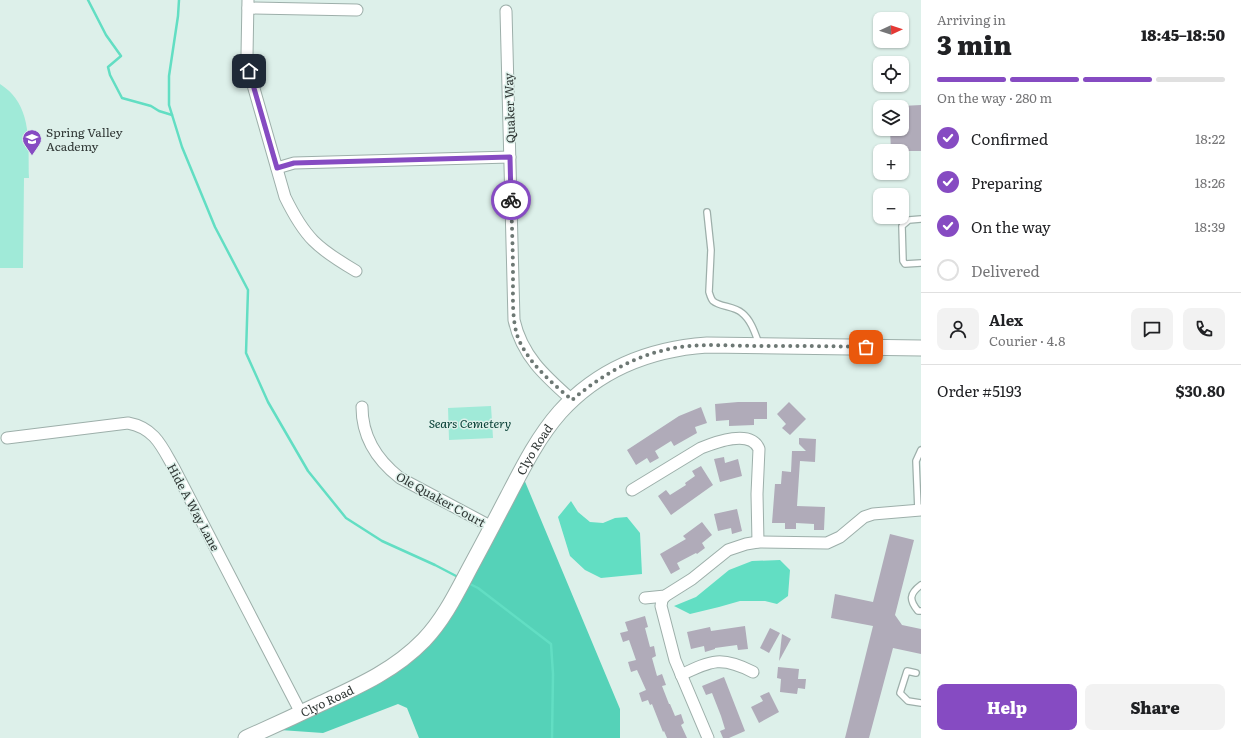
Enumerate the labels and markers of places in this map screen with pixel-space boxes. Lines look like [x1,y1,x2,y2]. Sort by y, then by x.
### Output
pin [232,54,266,88]
place label: Spring Valley Academy [46,123,123,155]
school or university icon: Spring Valley Academy [21,128,43,156]
pin [849,330,883,364]

